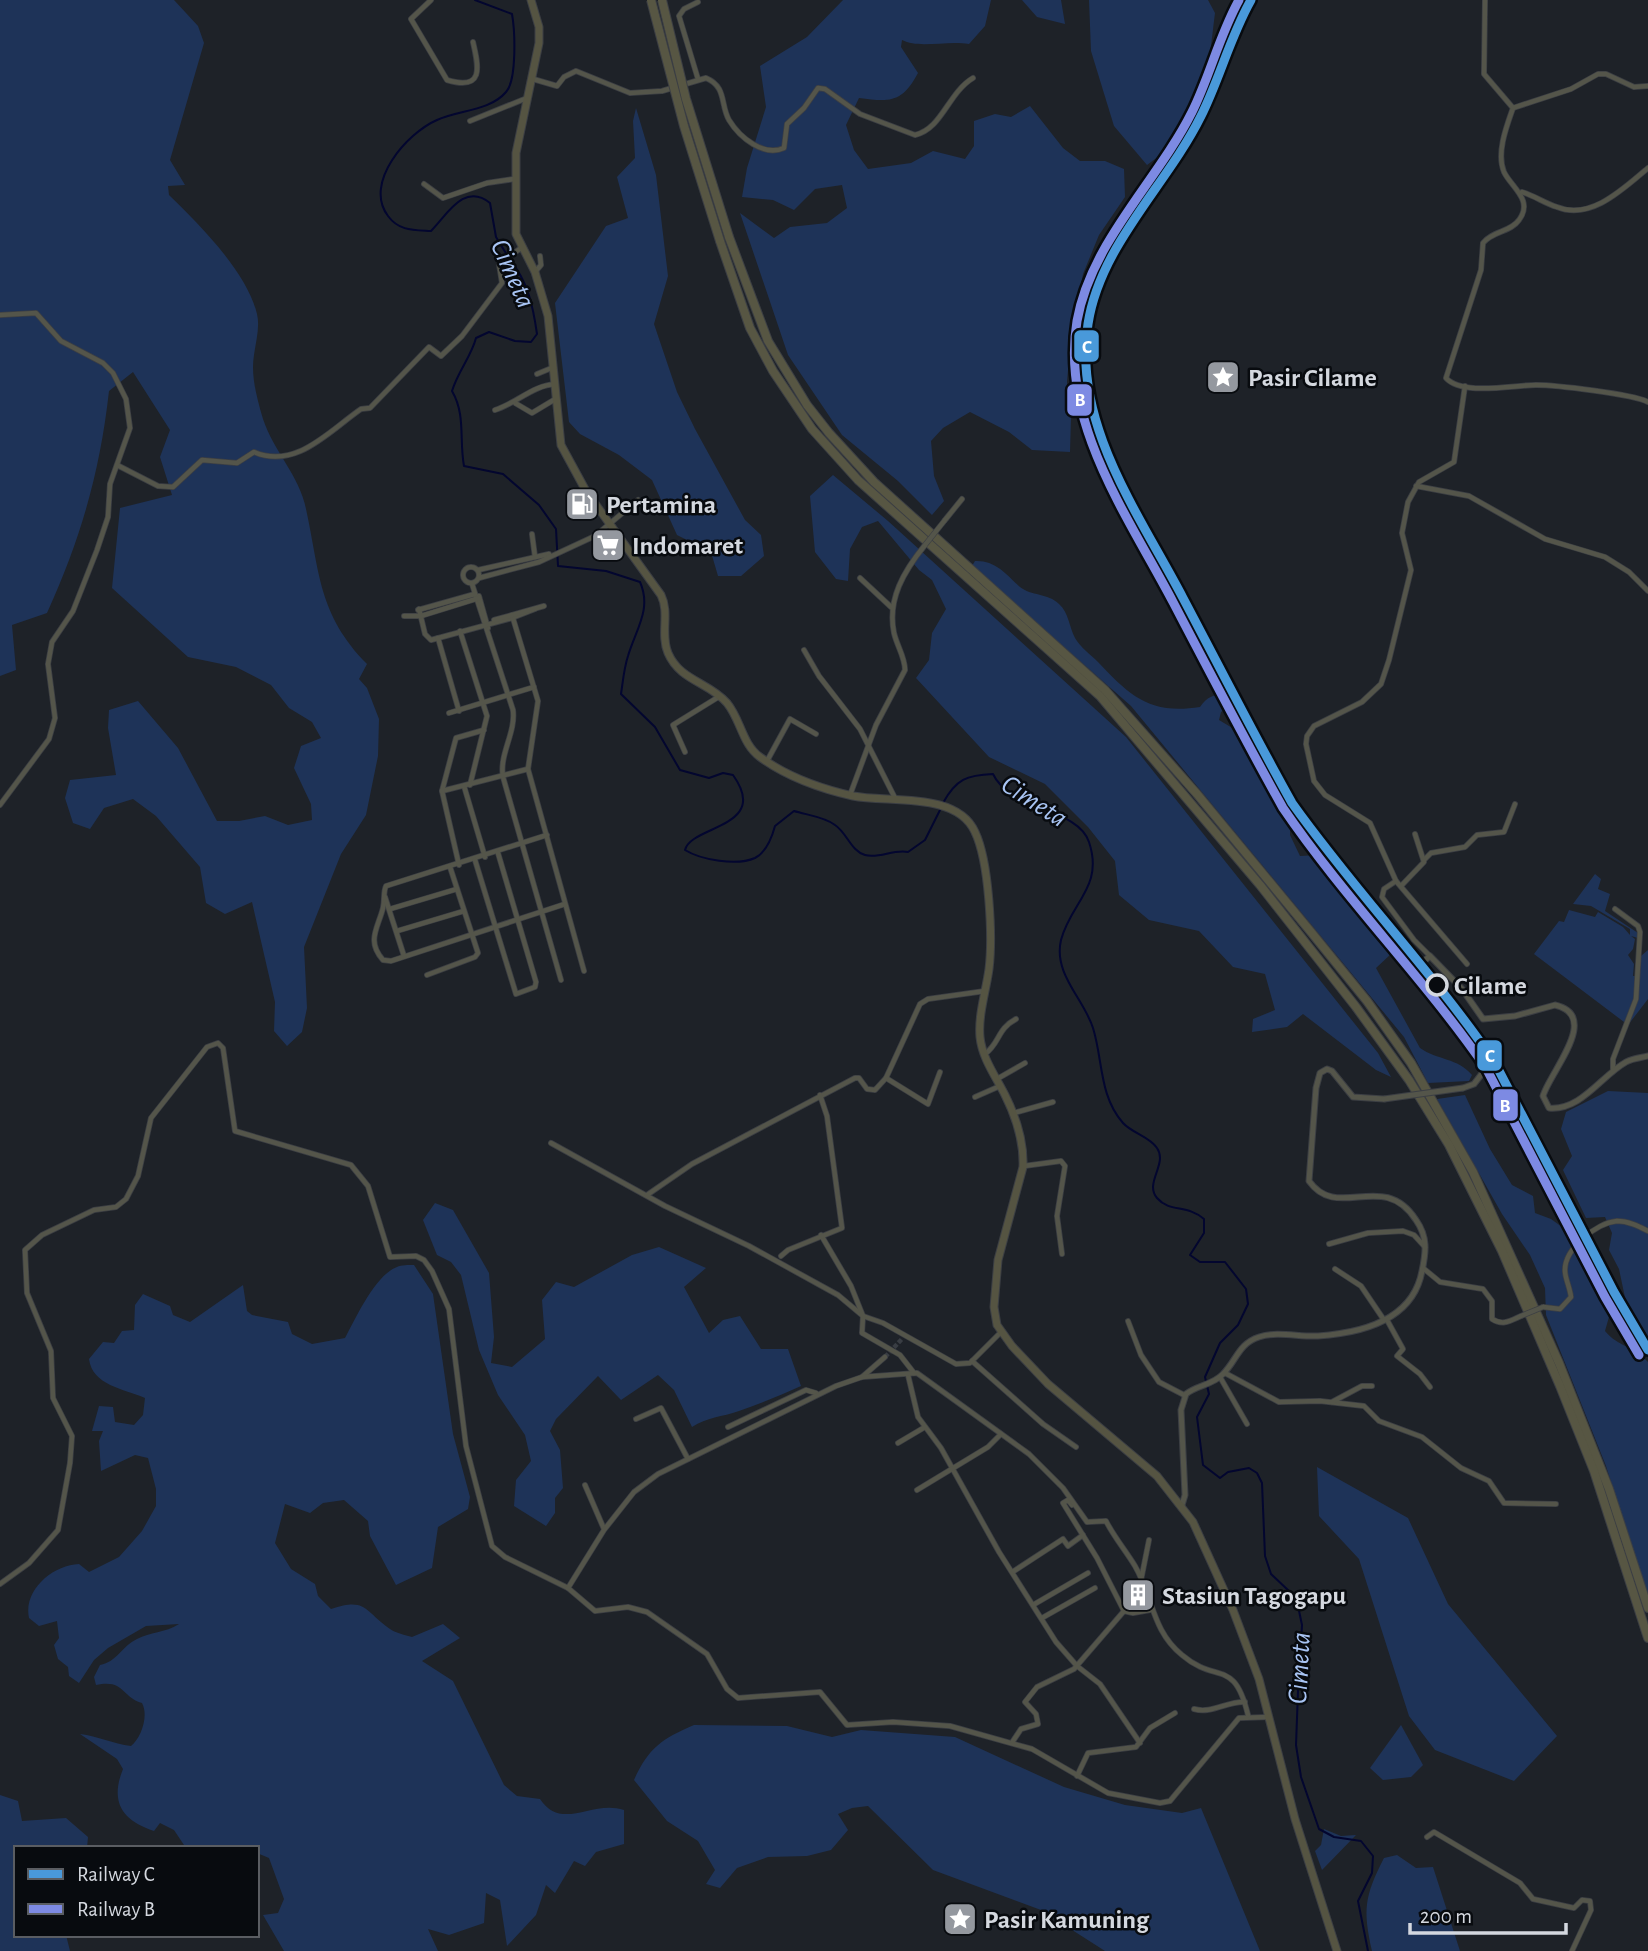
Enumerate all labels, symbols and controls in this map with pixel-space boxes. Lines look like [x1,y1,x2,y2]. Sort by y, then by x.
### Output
water label: Cimeta [485,235,540,312]
line badge: C [1073,329,1100,363]
text: C [1082,338,1092,357]
place icon: Pasir Cilame [1204,358,1242,396]
place label: Pasir Cilame [1248,365,1377,391]
line badge: B [1066,383,1093,417]
text: B [1074,391,1086,410]
fuel station icon: Pertamina [563,485,601,523]
place label: Pertamina [606,492,716,518]
supermarket icon: Indomaret [589,526,627,564]
place label: Indomaret [632,533,743,559]
water label: Cimeta [996,770,1072,833]
place label: Cilame [1454,973,1527,999]
marker: Cilame [1426,974,1448,996]
line badge: C [1476,1039,1503,1072]
text: C [1485,1047,1495,1066]
line badge: B [1492,1088,1519,1122]
text: B [1499,1097,1511,1116]
building icon: Stasiun Tagogapu [1119,1576,1157,1614]
place label: Stasiun Tagogapu [1162,1583,1346,1609]
water label: Cimeta [1284,1631,1316,1705]
legend [14,1846,259,1937]
text: Railway C [77,1864,155,1885]
scale bar [1410,1892,1566,1936]
text: Railway B [77,1899,155,1920]
place icon: Pasir Kamuning [941,1900,979,1938]
text: 200 m [1420,1906,1472,1927]
place label: Pasir Kamuning [984,1907,1150,1933]

